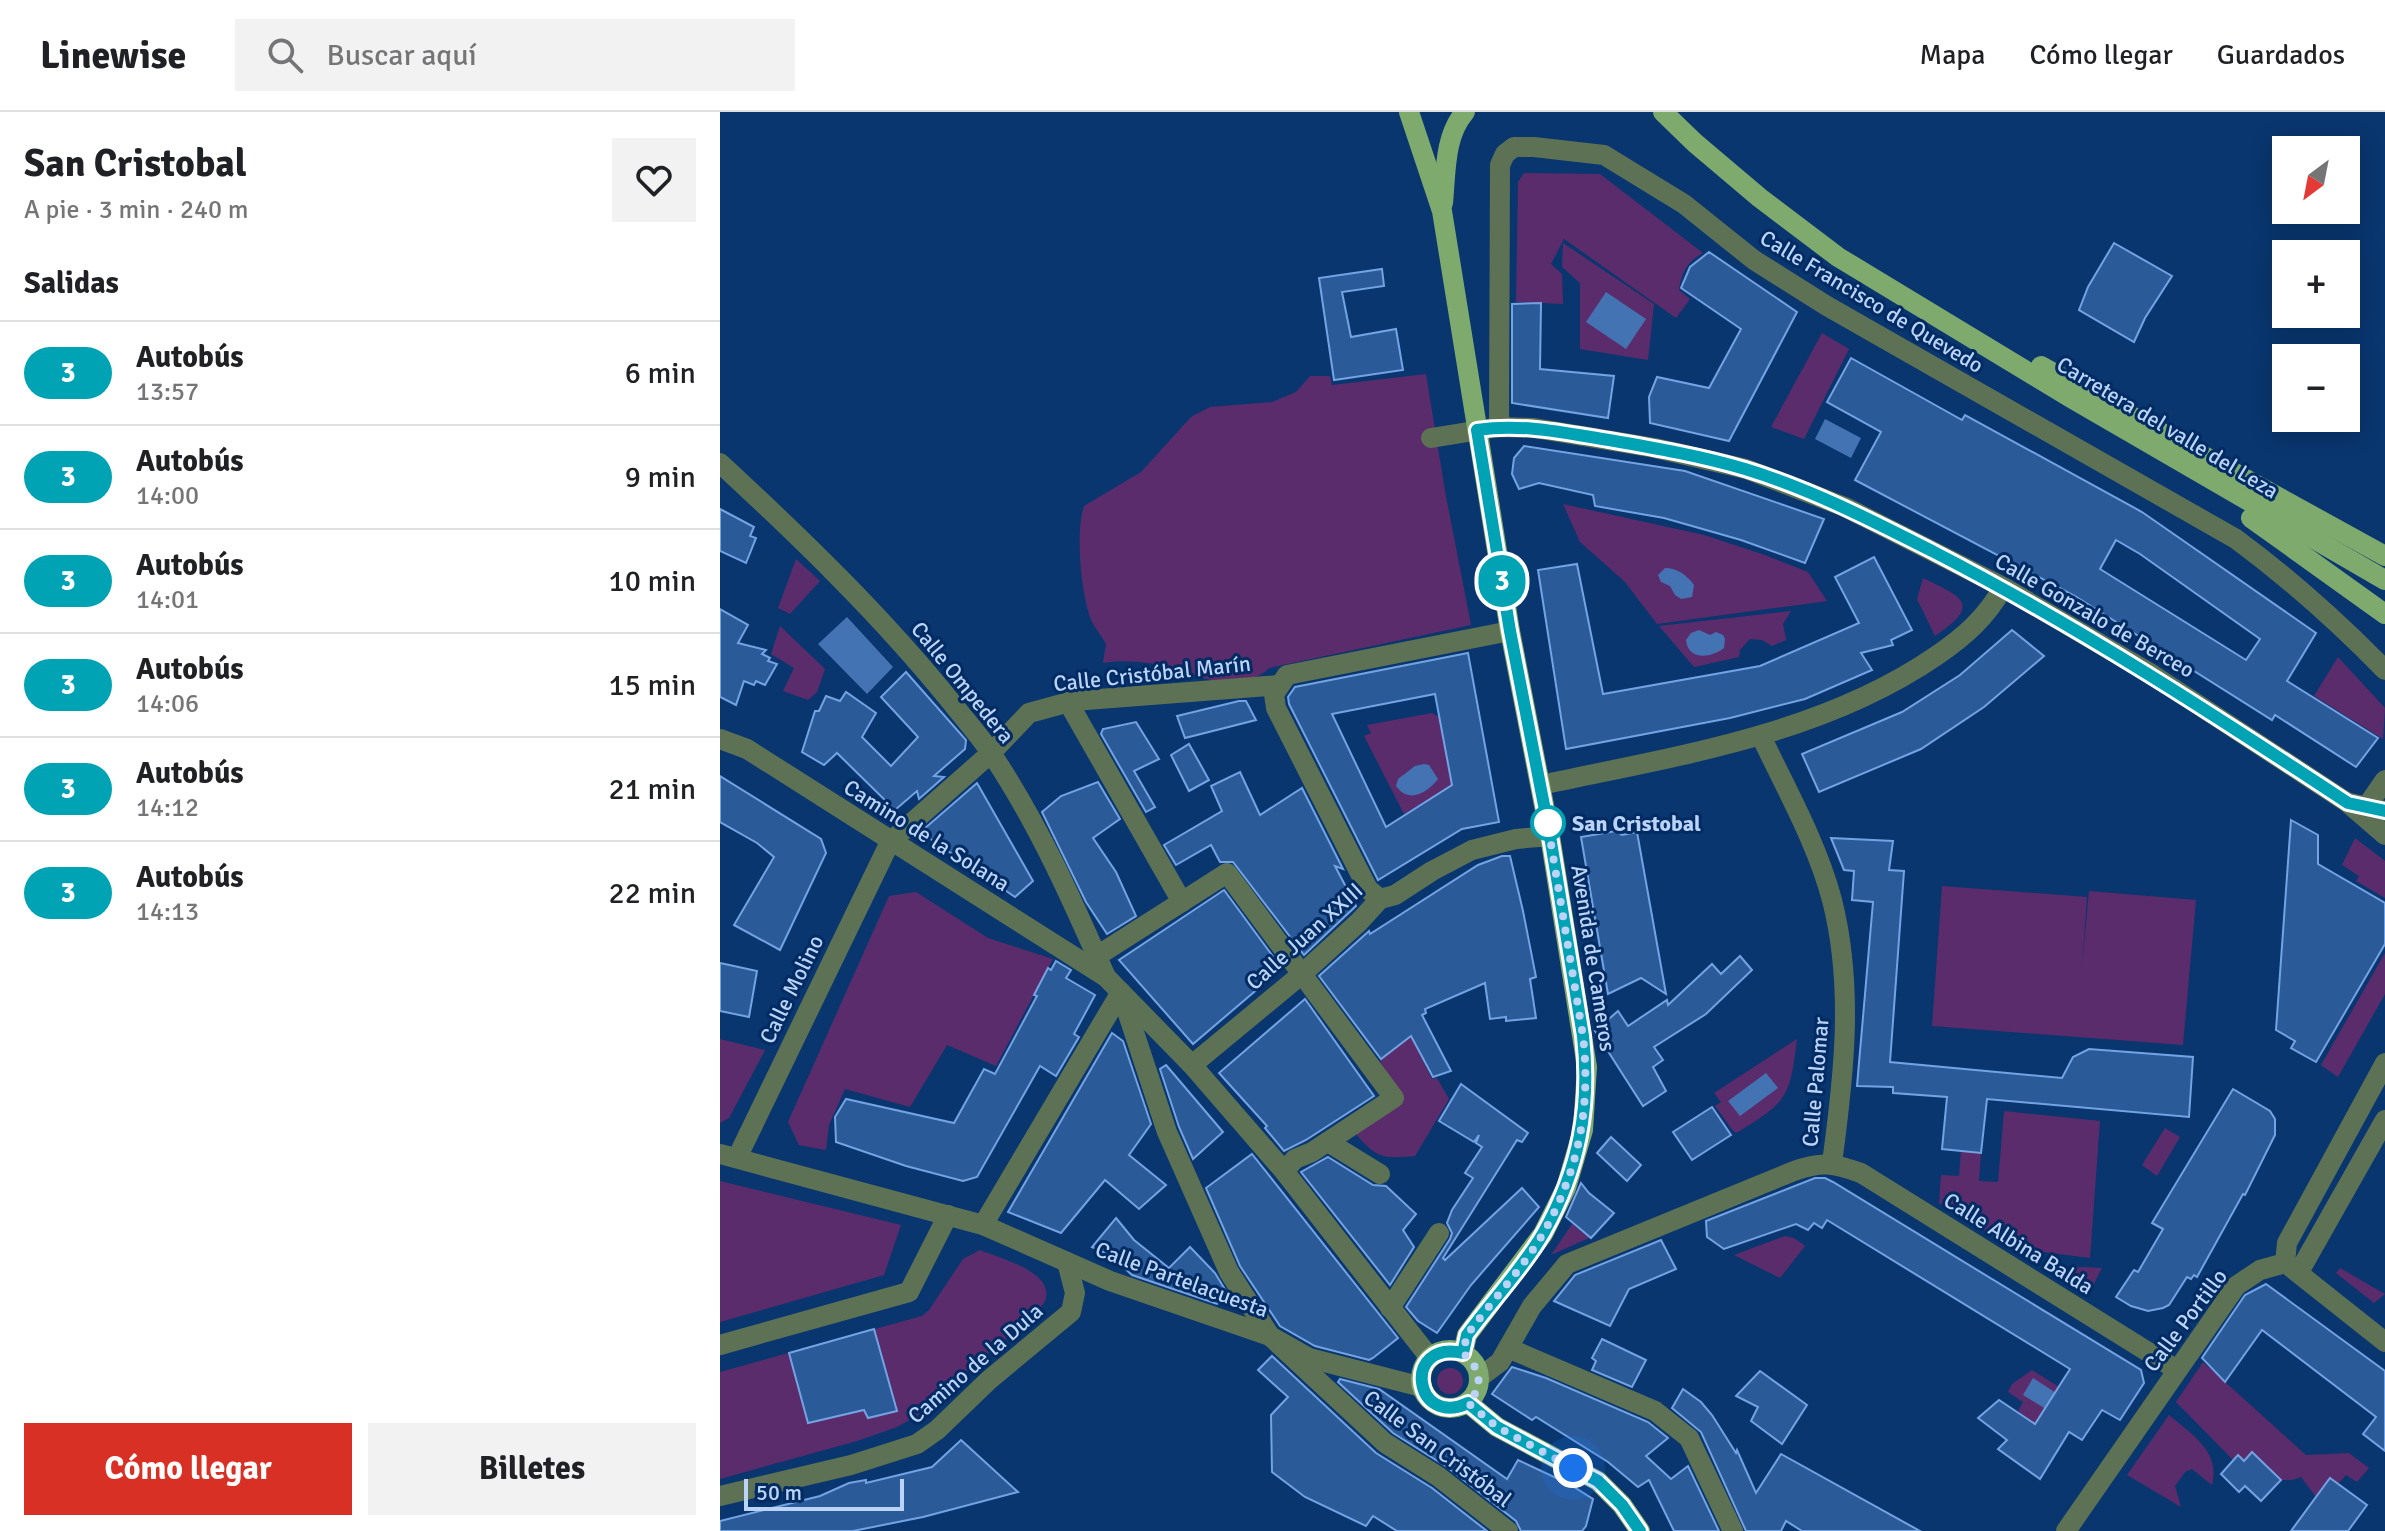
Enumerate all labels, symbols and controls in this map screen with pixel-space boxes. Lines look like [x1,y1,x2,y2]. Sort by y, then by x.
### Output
search box [235,19,795,91]
text: Linewise [40,32,187,79]
icon: search [263,33,307,77]
text: Buscar aquí [327,37,477,74]
text: Mapa [1920,38,1985,72]
text: Cómo llegar [2029,38,2173,72]
text: Guardados [2217,38,2345,72]
north arrow [2272,136,2360,224]
map controls [2272,136,2360,432]
button: heart [612,138,696,222]
text: San Cristobal [24,140,247,187]
text: A pie · 3 min · 240 m [24,194,248,226]
street label: Calle Francisco de Quevedo [1755,224,1988,379]
button: + [2272,240,2360,328]
text: Salidas [24,265,119,302]
text: Autobús [136,339,244,376]
button: − [2272,344,2360,432]
street label: Carretera del valle del Leza [2052,350,2283,504]
text: 6 min [625,355,696,392]
text: 3 [60,356,76,390]
text: 13:57 [136,376,199,408]
text: Autobús [136,443,244,480]
text: 9 min [625,459,696,496]
text: 3 [60,460,76,494]
text: 14:00 [136,480,199,512]
text: Autobús [136,547,244,584]
street label: Calle Gonzalo de Berceo [1990,547,2199,684]
line badge: 3 [1476,555,1528,607]
text: 10 min [609,563,696,600]
text: 3 [60,564,76,598]
text: 3 [1494,564,1510,598]
text: 14:01 [136,584,199,616]
street label: Calle Ompedera [905,616,1020,749]
street label: Calle Cristóbal Marín [1052,650,1252,697]
text: Autobús [136,651,244,688]
text: 15 min [609,667,696,704]
text: 3 [60,668,76,702]
text: 14:06 [136,688,199,720]
text: Autobús [136,755,244,792]
text: 21 min [609,771,696,808]
text: 3 [60,772,76,806]
street label: Camino de la Solana [839,773,1015,897]
text: 14:12 [136,792,199,824]
marker: San Cristobal [1531,806,1565,840]
place label: San Cristobal [1572,810,1701,837]
text: Autobús [136,859,244,896]
street label: Avenida de Cameros [1565,863,1622,1053]
text: 22 min [609,875,696,912]
text: 3 [60,876,76,910]
street label: Calle Juan XXIII [1240,877,1368,996]
text: 14:13 [136,896,199,928]
street label: Calle Molino [754,930,829,1048]
street label: Calle Palomar [1796,1016,1835,1148]
street label: Calle Albina Balda [1939,1187,2099,1300]
street label: Calle Partelacuesta [1092,1236,1272,1323]
street label: Calle Portillo [2138,1263,2233,1377]
street label: Camino de la Dula [902,1297,1048,1429]
street label: Calle San Cristóbal [1358,1384,1517,1513]
button: Cómo llegar [24,1423,352,1515]
button: Billetes [368,1423,696,1515]
your location [1553,1448,1593,1488]
scale bar [744,1475,904,1511]
text: 50 m [756,1479,802,1506]

